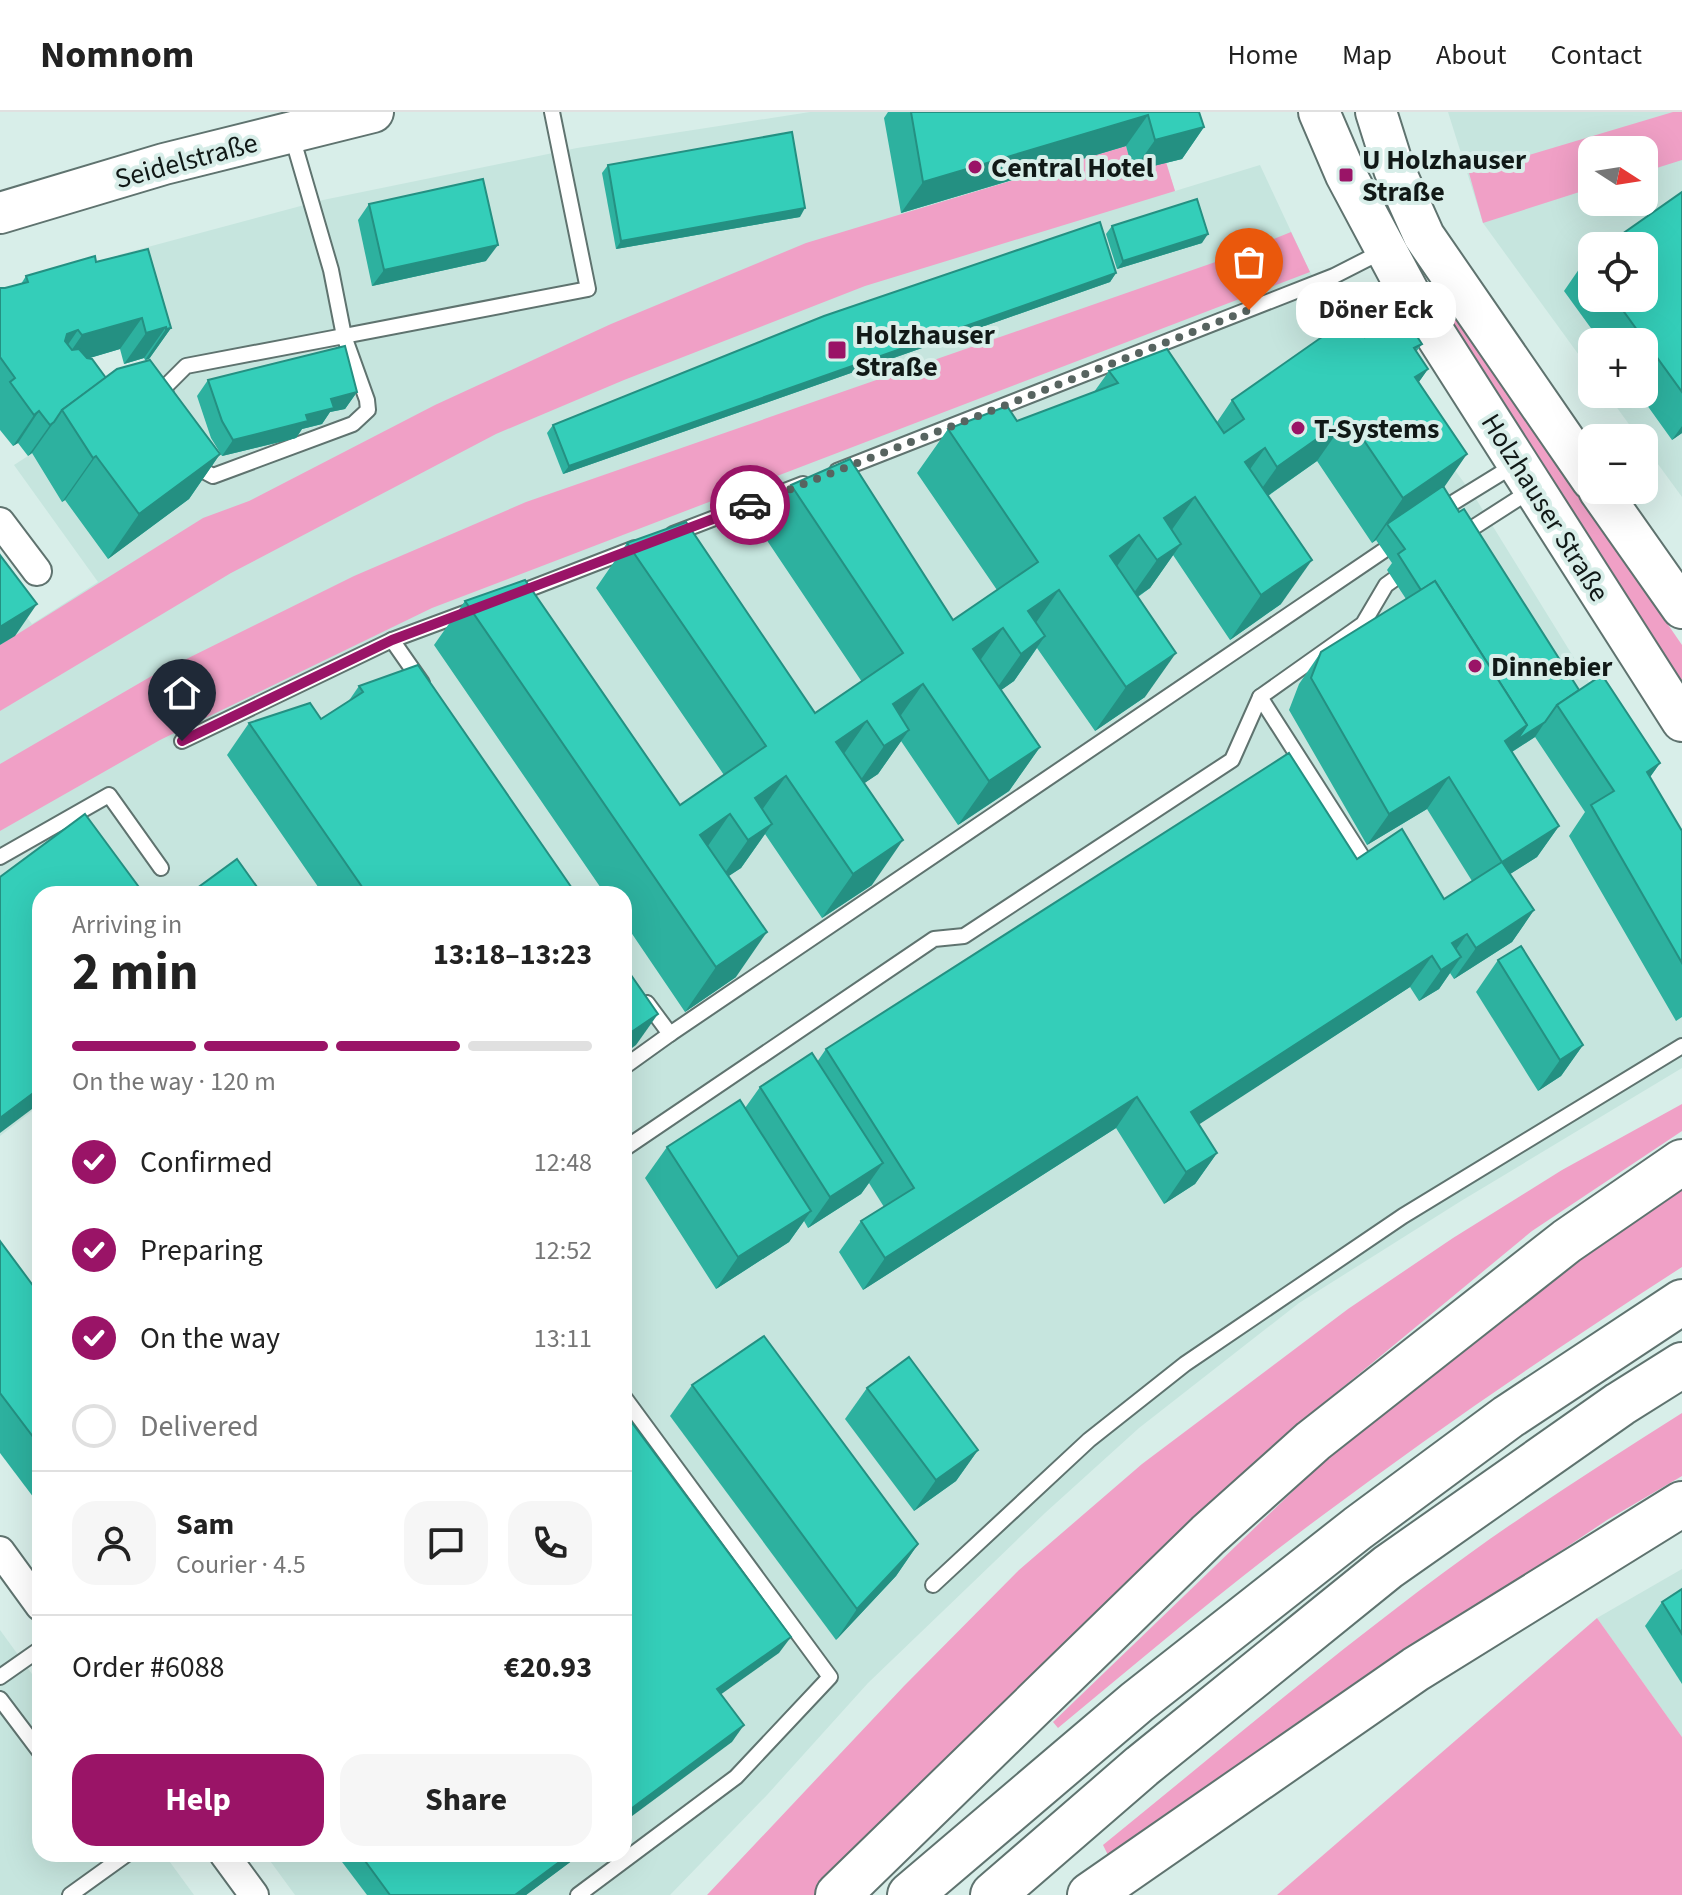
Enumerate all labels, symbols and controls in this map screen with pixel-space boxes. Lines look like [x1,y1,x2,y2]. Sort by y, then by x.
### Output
text: Nomnom [40,28,194,82]
text: Home [1227,35,1298,75]
text: Map [1342,35,1392,75]
text: About [1436,35,1507,75]
text: Contact [1551,35,1642,75]
street label: Seidelstraße [111,123,262,199]
north arrow [1578,136,1658,216]
map controls [1578,136,1658,504]
place label: U Holzhauser Straße [1362,140,1527,212]
place label: Central Hotel [991,148,1154,188]
marker: Central Hotel [966,158,984,176]
marker: U Holzhauser Straße [1337,166,1355,184]
pin [1215,228,1283,310]
button: locate [1578,232,1658,312]
icon: bag [1227,240,1271,284]
callout: Döner Eck [1297,282,1457,338]
text: Döner Eck [1318,291,1434,328]
place label: Holzhauser Straße [855,315,996,387]
button: + [1578,328,1658,408]
marker: Holzhauser Straße [826,339,848,361]
street label: Holzhauser Straße [1471,406,1619,609]
place label: T-Systems [1314,409,1439,449]
marker: T-Systems [1289,419,1307,437]
button: − [1578,424,1658,504]
courier [710,465,790,545]
icon: car [728,483,772,527]
place label: Dinnebier [1491,647,1613,687]
marker: Dinnebier [1466,657,1484,675]
pin [148,659,216,741]
icon: home [160,671,204,715]
text: Arriving in [72,906,182,943]
text: 13:18–13:23 [433,933,592,976]
text: 2 min [72,936,199,1010]
text: On the way · 120 m [72,1063,276,1100]
icon: check [72,1140,116,1184]
text: Confirmed [140,1141,273,1184]
text: 12:48 [534,1144,592,1181]
icon: check [72,1228,116,1272]
text: Preparing [140,1229,263,1272]
text: 12:52 [534,1232,592,1269]
icon: check [72,1316,116,1360]
text: On the way [140,1317,280,1360]
text: 13:11 [534,1320,592,1357]
text: Delivered [140,1405,259,1448]
button: person [72,1501,156,1585]
button: chat [404,1501,488,1585]
button: phone [508,1501,592,1585]
text: Sam [176,1503,234,1546]
text: Courier · 4.5 [176,1546,306,1583]
text: Order #6088 [72,1646,225,1689]
text: €20.93 [504,1646,592,1689]
button: Help [72,1754,324,1846]
button: Share [340,1754,592,1846]

